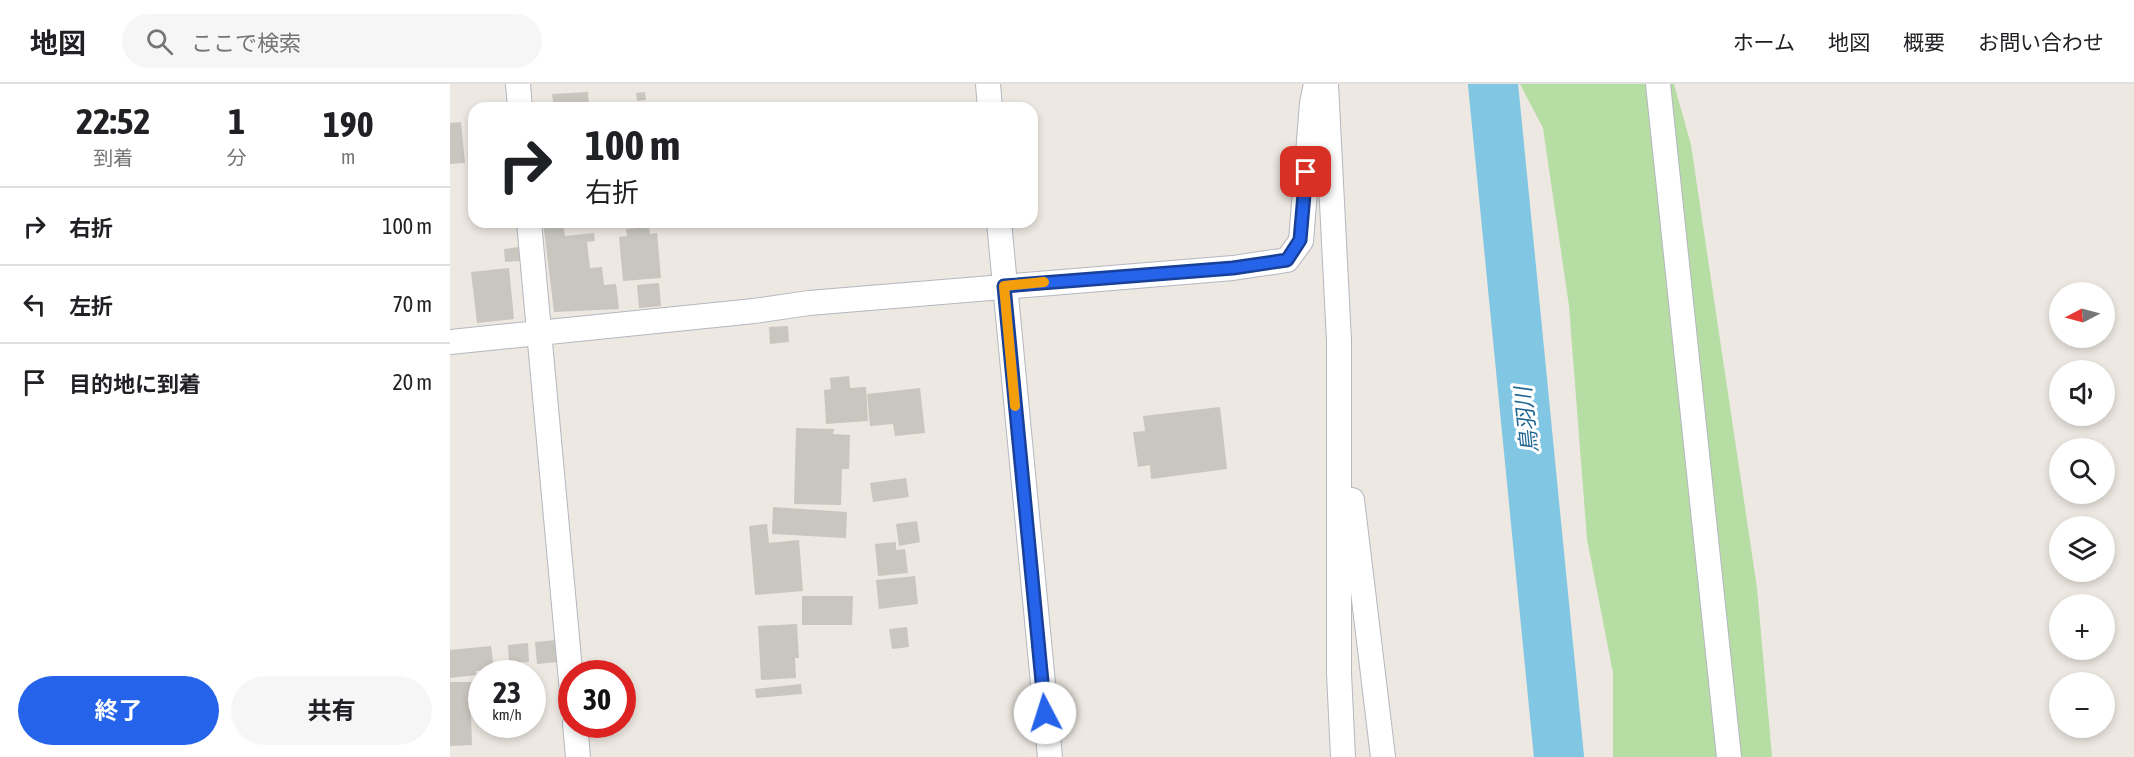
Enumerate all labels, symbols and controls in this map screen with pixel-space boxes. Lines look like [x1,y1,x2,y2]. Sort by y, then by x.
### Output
search box [122,14,542,68]
icon: search [143,25,176,58]
text: 地図 [30,27,86,59]
text: ここで検索 [191,30,301,56]
text: ホーム [1733,30,1795,54]
text: 地図 [1828,30,1870,54]
text: 概要 [1903,30,1945,54]
text: お問い合わせ [1978,30,2104,54]
text: 22:52 [76,100,150,142]
text: 1 [228,100,245,142]
text: 190 [323,103,374,145]
text: 100 m [585,121,680,169]
icon: right [486,126,564,204]
text: m [341,145,356,168]
text: 到着 [93,146,133,169]
text: 分 [227,146,247,169]
pin [1280,146,1331,197]
icon: arrive [1289,155,1322,188]
text: 右折 [585,177,639,208]
icon: right [18,210,51,243]
text: 100 m [382,213,432,239]
text: 右折 [69,215,113,241]
north arrow [2049,282,2115,348]
map controls [2049,282,2115,738]
icon: left [18,288,51,321]
text: 70 m [392,291,432,317]
text: 左折 [69,293,113,319]
button: sound [2049,360,2115,426]
icon: arrive [18,366,51,399]
text: 20 m [392,369,432,395]
text: 目的地に到着 [69,371,201,397]
water label: 鳥羽川 [1509,384,1542,454]
button: search [2049,438,2115,504]
button: layers [2049,516,2115,582]
button: + [2049,594,2115,660]
speed limit sign: 30 [558,660,636,738]
button: − [2049,672,2115,738]
text: 23 [493,675,521,709]
button: 終了 [18,676,219,745]
button: 共有 [231,676,432,745]
position arrow [1013,681,1077,745]
text: km/h [492,706,522,723]

